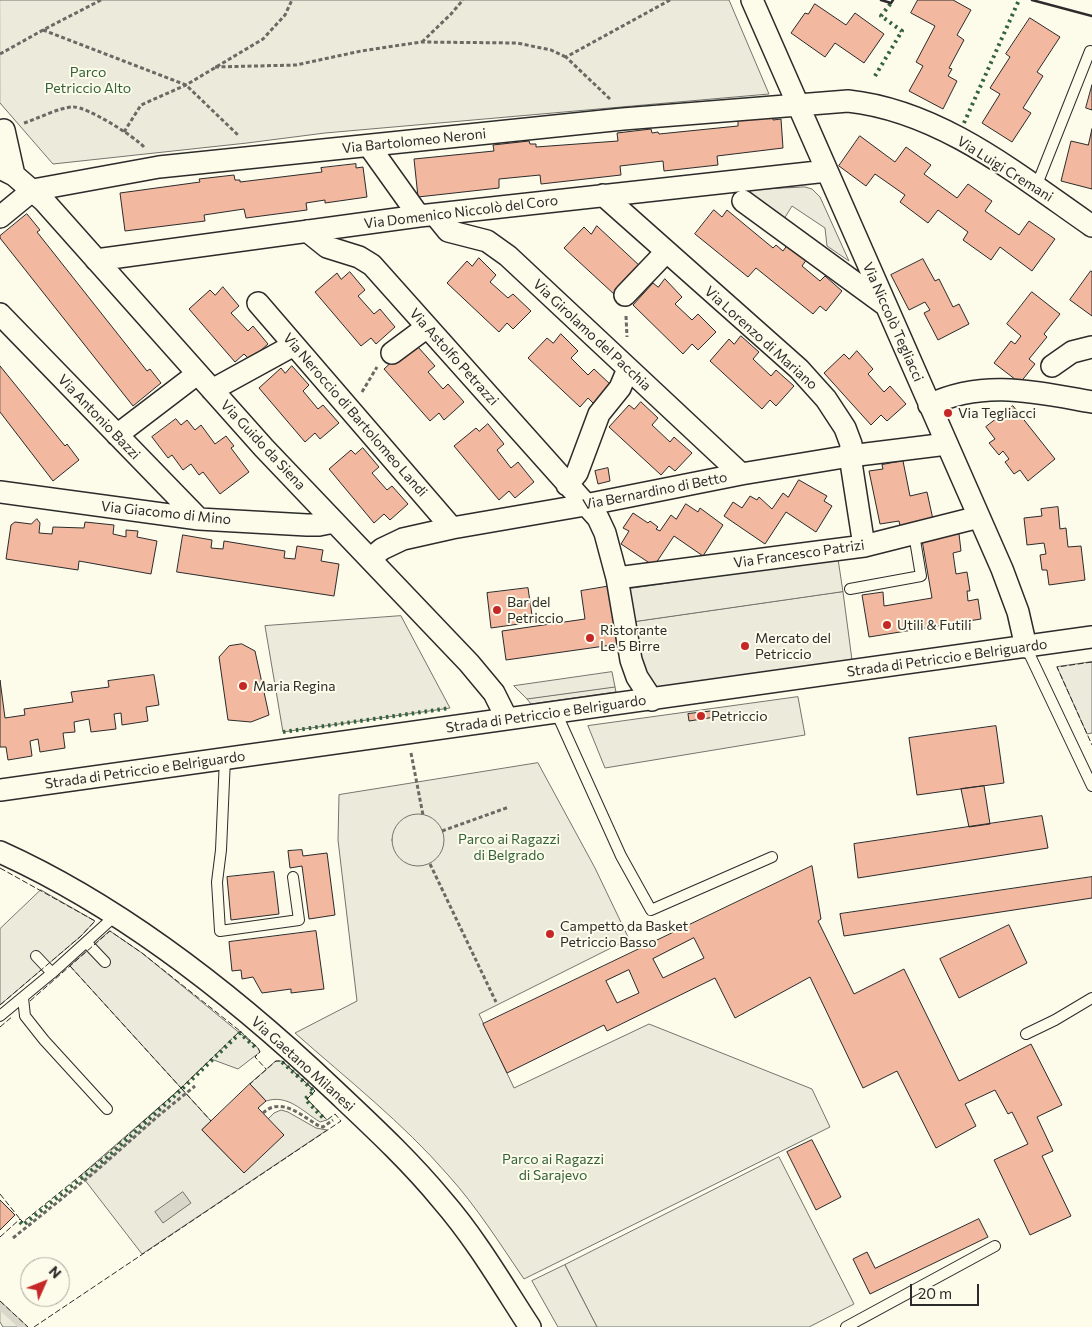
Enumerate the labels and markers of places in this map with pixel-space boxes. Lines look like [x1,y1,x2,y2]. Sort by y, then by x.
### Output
place label: Via Tegliacci [958,405,1036,421]
marker: Via Tegliacci [942,407,954,419]
place label: Bar del Petriccio [507,594,564,626]
marker: Bar del Petriccio [491,604,503,616]
place label: Utili & Futili [897,617,971,633]
marker: Utili & Futili [881,619,893,631]
place label: Ristorante Le 5 Birre [600,622,667,654]
place label: Mercato del Petriccio [755,630,831,662]
marker: Ristorante Le 5 Birre [584,632,596,644]
marker: Mercato del Petriccio [739,640,751,652]
place label: Maria Regina [253,678,336,694]
marker: Maria Regina [237,680,249,692]
place label: Petriccio [711,708,768,724]
marker: Petriccio [695,710,707,722]
place label: Campetto da Basket Petriccio Basso [560,918,688,950]
marker: Campetto da Basket Petriccio Basso [544,928,556,940]

